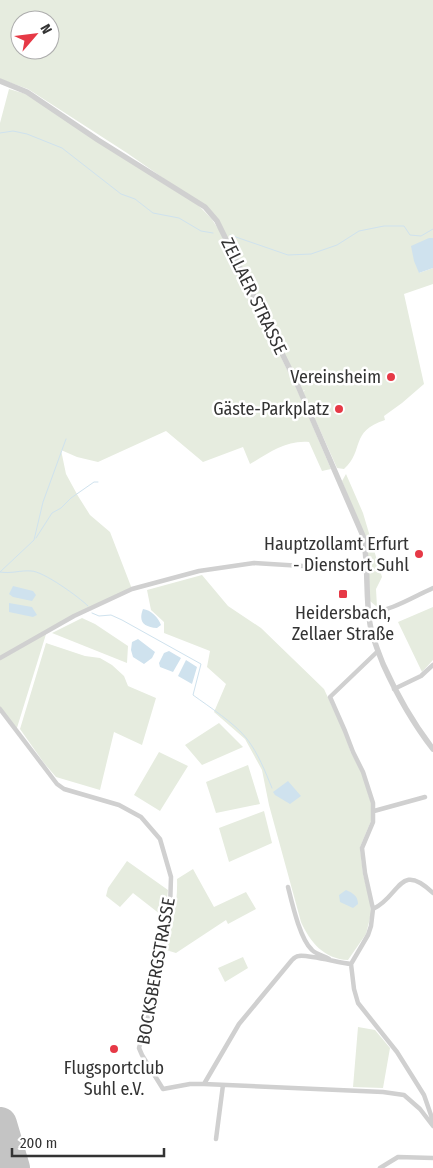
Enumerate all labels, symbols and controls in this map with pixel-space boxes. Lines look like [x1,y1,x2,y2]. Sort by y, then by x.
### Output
north arrow [10,10,60,60]
text: N [37,21,56,37]
street label: ZELLAER STRASSE [216,234,292,358]
place label: Vereinsheim [290,366,381,388]
marker: Vereinsheim [385,371,397,383]
place label: Gäste-Parkplatz [213,398,329,420]
marker: Gäste-Parkplatz [333,403,345,415]
place label: Hauptzollamt Erfurt - Dienstort Suhl [264,533,409,576]
marker: Hauptzollamt Erfurt - Dienstort Suhl [413,548,425,560]
marker: Heidersbach, Zellaer Straße [337,588,349,600]
place label: Heidersbach, Zellaer Straße [292,602,394,645]
street label: BOCKSBERGSTRASSE [132,896,180,1046]
marker: Flugsportclub Suhl e.V. [108,1043,120,1055]
place label: Flugsportclub Suhl e.V. [64,1057,164,1100]
scale bar [12,1126,165,1158]
text: 200 m [20,1134,57,1152]

